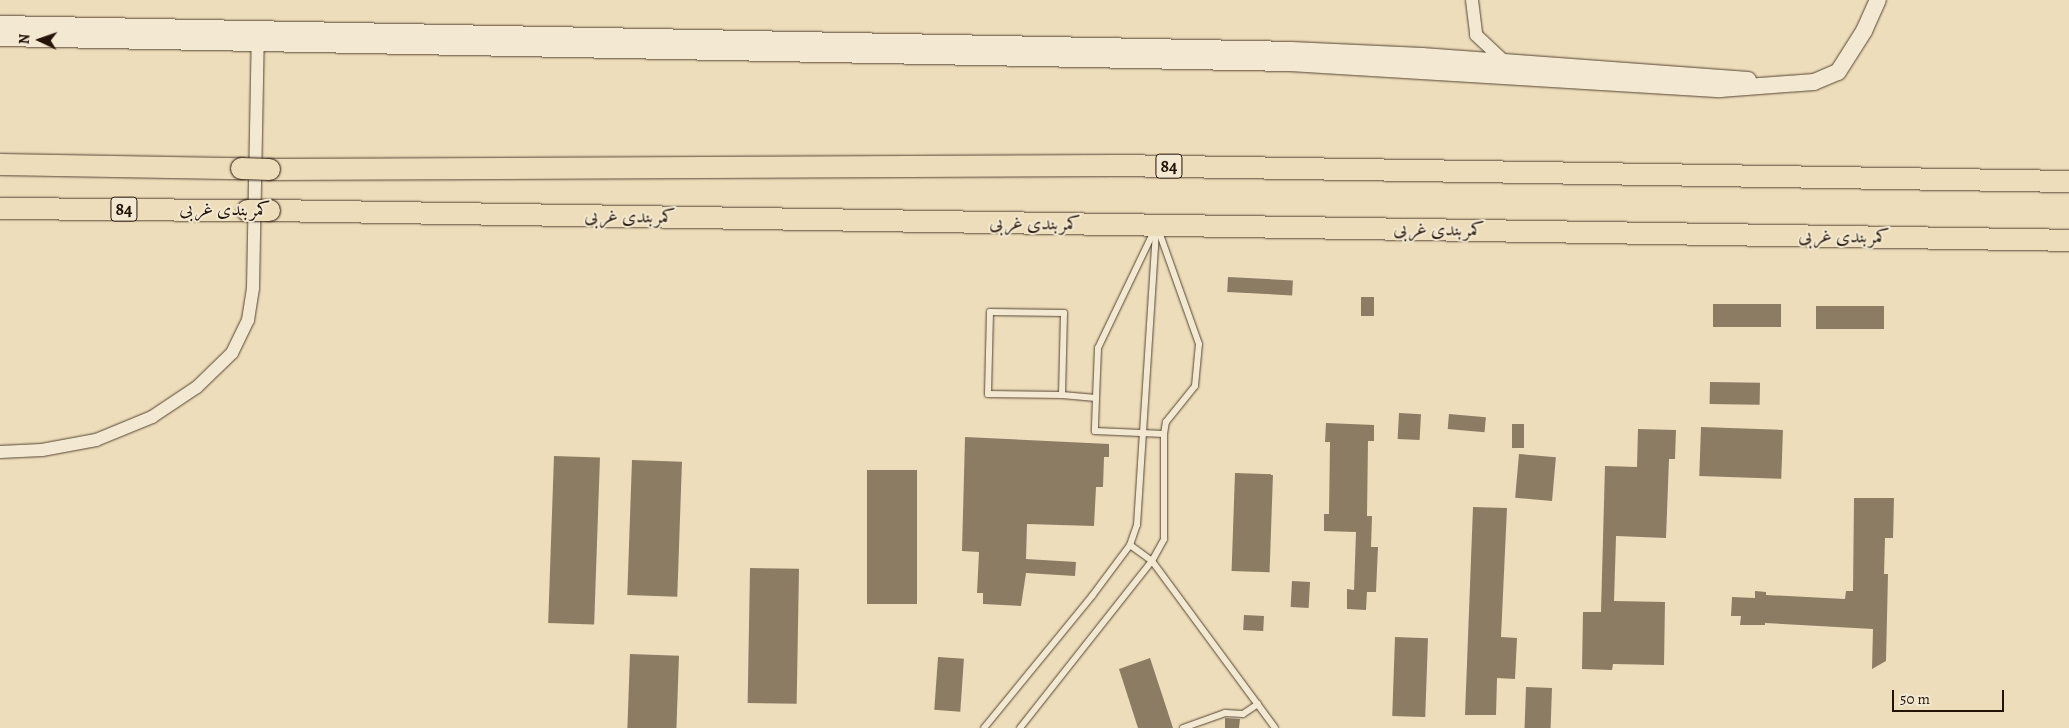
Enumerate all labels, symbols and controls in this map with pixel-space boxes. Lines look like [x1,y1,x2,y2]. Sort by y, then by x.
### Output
north arrow [15,15,65,65]
text: N [15,34,34,45]
road number: 84 [1155,150,1183,182]
road number: 84 [110,193,138,224]
street label: کمربندی غربی [179,198,271,222]
street label: کمربندی غربی [584,205,676,229]
street label: کمربندی غربی [989,212,1081,236]
street label: کمربندی غربی [1393,218,1485,242]
street label: کمربندی غربی [1798,225,1890,249]
scale bar [1894,680,2006,712]
text: 50 m [1900,689,1930,709]

